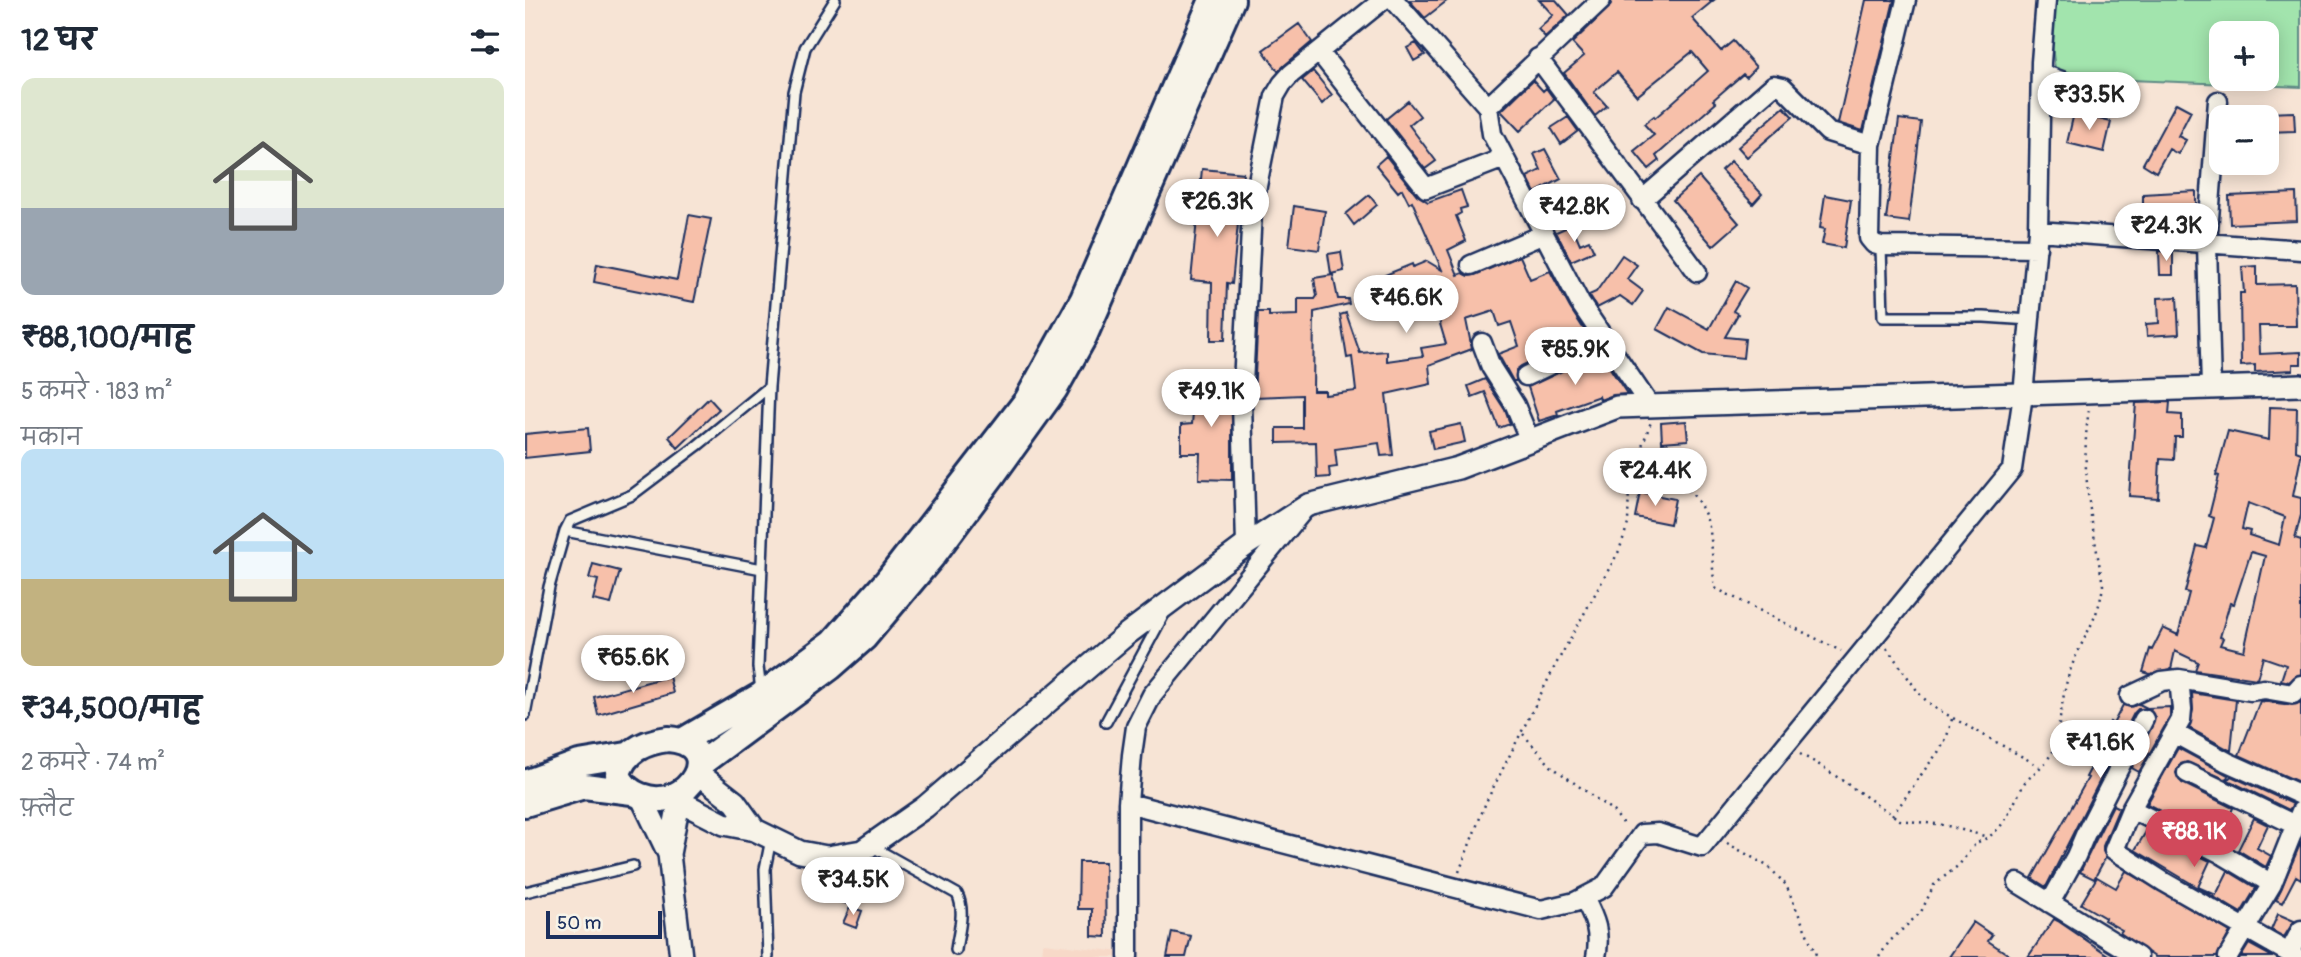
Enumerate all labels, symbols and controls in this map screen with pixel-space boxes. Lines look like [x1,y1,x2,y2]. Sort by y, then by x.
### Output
map controls [2209,21,2279,175]
button: + [2209,21,2279,91]
text: 12 घर [21,22,96,59]
icon: filters [466,23,504,61]
pin: ₹33.5K [2032,72,2146,132]
text: ₹33.5K [2054,80,2124,109]
button: − [2209,105,2279,175]
icon: home [200,123,326,249]
pin: ₹26.3K [1160,180,1274,239]
pin: ₹42.8K [1517,184,1631,244]
text: ₹26.3K [1181,187,1253,216]
text: ₹42.8K [1539,192,1609,221]
pin: ₹24.3K [2109,204,2223,263]
text: ₹24.3K [2130,211,2202,240]
pin: ₹46.6K [1349,276,1463,335]
text: ₹46.6K [1370,283,1442,312]
text: ₹88,100/माह [21,319,193,356]
pin: ₹85.9K [1518,328,1632,387]
text: ₹85.9K [1541,335,1609,364]
pin: ₹49.1K [1154,370,1268,429]
text: 5 कमरे · 183 m² [21,377,173,406]
text: ₹49.1K [1178,377,1244,406]
text: मकान [21,423,82,452]
pin: ₹24.4K [1598,448,1712,508]
text: ₹24.4K [1619,456,1691,485]
icon: home [200,494,326,620]
pin: ₹65.6K [576,636,690,695]
text: ₹65.6K [597,643,669,672]
text: ₹34,500/माह [21,690,202,727]
pin: ₹41.6K [2043,720,2157,780]
text: ₹41.6K [2066,728,2134,757]
text: 2 कमरे · 74 m² [21,748,165,777]
text: फ़्लैट [21,794,73,823]
pin: ₹88.1K [2137,810,2251,869]
text: ₹88.1K [2162,817,2226,846]
pin: ₹34.5K [796,858,910,917]
text: ₹34.5K [817,865,889,894]
scale bar [546,908,661,940]
text: 50 m [557,911,601,935]

